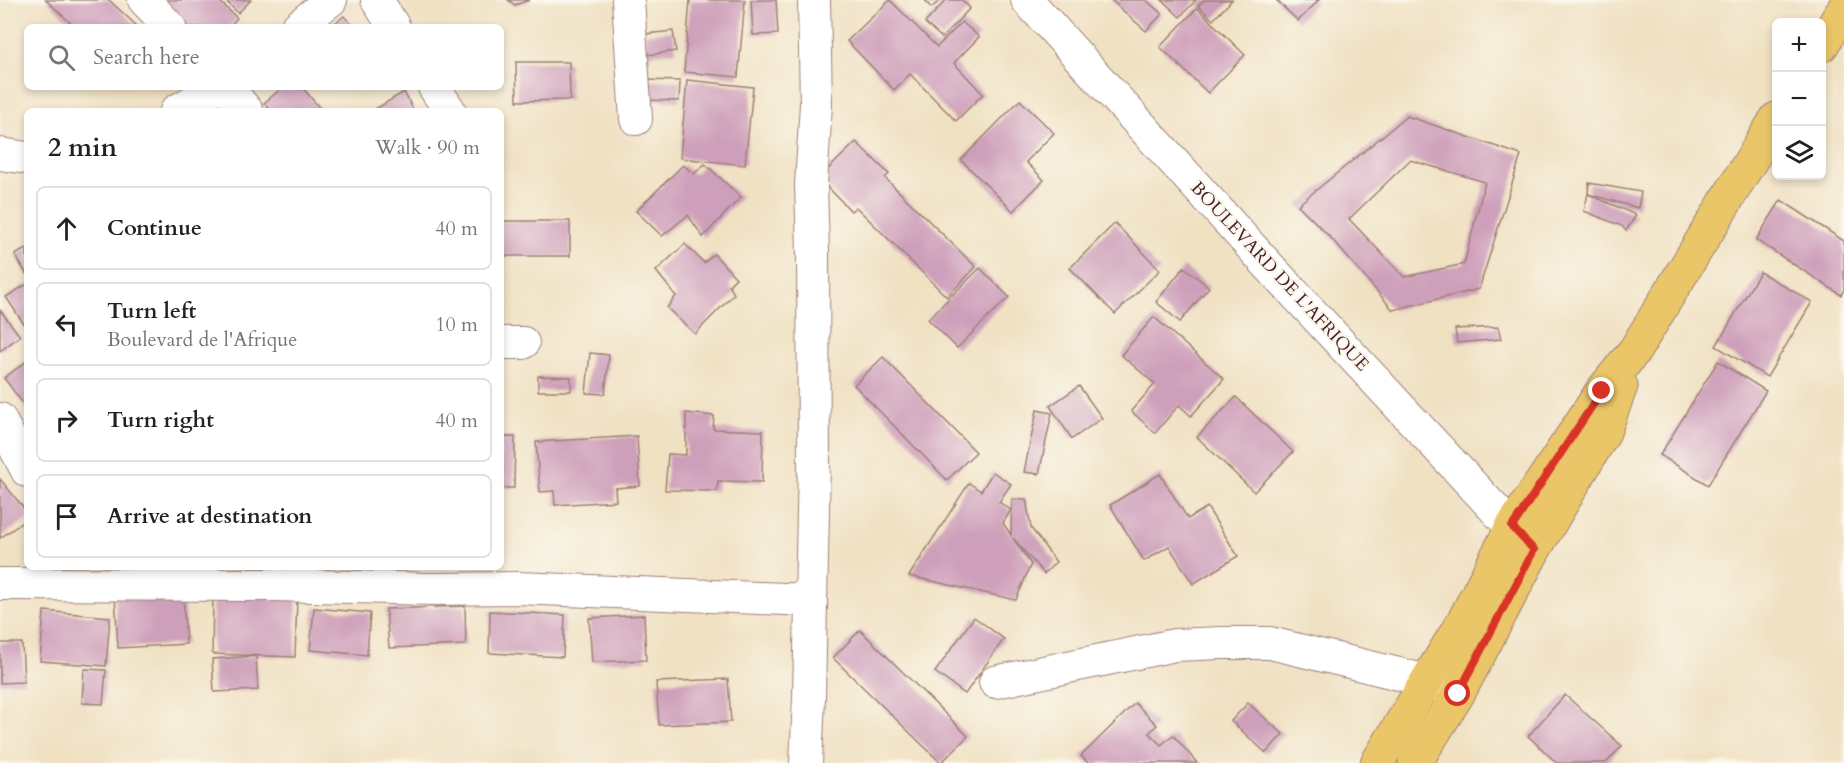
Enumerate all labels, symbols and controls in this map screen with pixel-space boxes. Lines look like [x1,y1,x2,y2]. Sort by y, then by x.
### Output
map controls [1772,18,1826,180]
button: + [1772,18,1826,72]
search box [24,24,504,90]
icon: search [45,41,78,74]
text: Search here [93,42,200,72]
button: − [1772,72,1826,126]
button: layers [1772,126,1826,180]
text: 2 min [48,130,117,165]
text: Walk · 90 m [375,134,480,161]
street label: BOULEVARD DE L'AFRIQUE [1185,176,1374,377]
icon: ahead [50,212,83,245]
text: Continue [107,213,202,243]
text: 40 m [435,215,478,242]
text: Turn left [107,296,196,326]
icon: left [50,308,83,341]
text: 10 m [435,311,478,338]
text: Boulevard de l'Afrique [107,326,297,353]
route end [1588,377,1614,403]
icon: right [50,404,83,437]
text: Turn right [107,405,214,435]
text: 40 m [435,407,478,434]
icon: arrive [50,500,83,533]
text: Arrive at destination [107,501,312,531]
route start [1444,680,1470,706]

